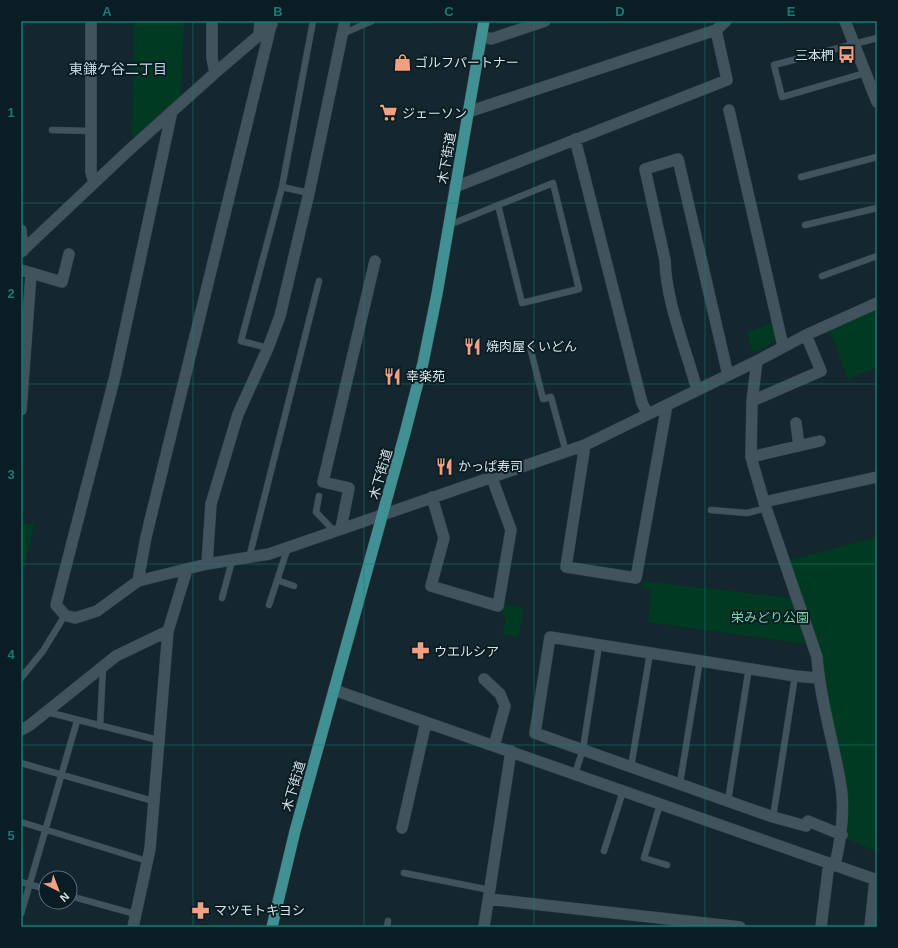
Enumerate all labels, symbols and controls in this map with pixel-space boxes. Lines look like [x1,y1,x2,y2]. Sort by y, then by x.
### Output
text: A [102,4,112,19]
text: B [273,4,283,19]
text: C [444,4,454,19]
text: D [615,4,625,19]
text: E [787,4,796,19]
bus stop icon: 三本椚 [837,45,857,65]
place label: 三本椚 [795,48,834,63]
shop icon: ゴルフパートナー [392,52,412,72]
place label: ゴルフパートナー [415,55,519,70]
district label: 東鎌ケ谷二丁目 [69,61,167,77]
supermarket icon: ジェーソン [379,103,399,123]
text: 1 [7,105,15,120]
place label: ジェーソン [402,106,467,121]
street label: 木下街道 [435,131,458,185]
text: 2 [7,286,15,301]
restaurant icon: 焼肉屋くいどん [463,336,483,356]
place label: 焼肉屋くいどん [486,339,577,354]
restaurant icon: 幸楽苑 [383,366,403,386]
place label: 幸楽苑 [406,369,445,384]
street label: 木下街道 [366,447,395,501]
restaurant icon: かっぱ寿司 [435,456,455,476]
place label: かっぱ寿司 [458,459,523,474]
text: 3 [7,467,15,482]
park label: 栄みどり公園 [731,610,809,625]
pharmacy icon: ウエルシア [411,641,431,661]
place label: ウエルシア [434,644,499,659]
text: 4 [7,647,15,662]
street label: 木下街道 [279,759,308,813]
text: 5 [7,828,15,843]
north arrow [38,870,78,910]
text: N [58,890,72,905]
pharmacy icon: マツモトキヨシ [191,900,211,920]
place label: マツモトキヨシ [214,903,305,918]

